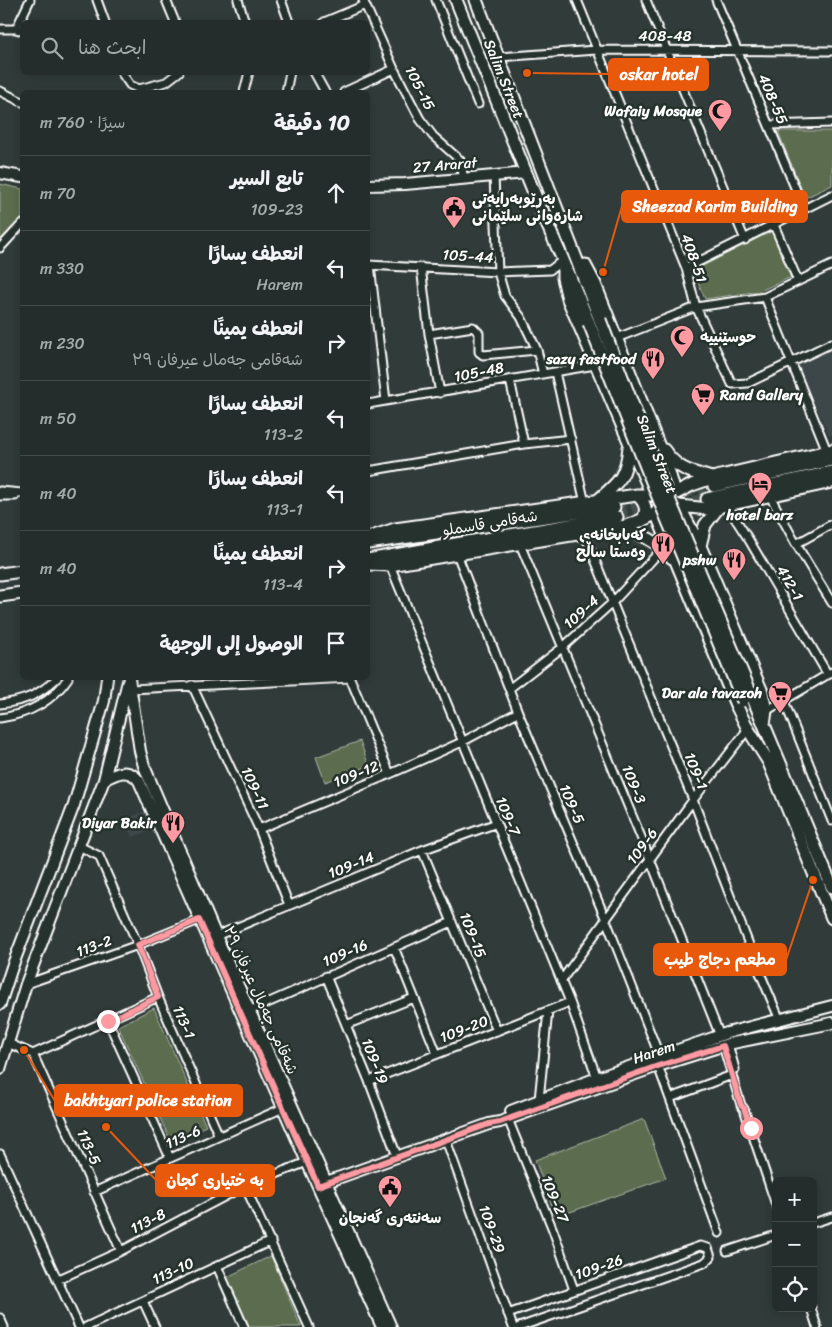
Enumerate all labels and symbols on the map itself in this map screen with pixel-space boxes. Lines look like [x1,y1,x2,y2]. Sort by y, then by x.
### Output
street label: 408-48 [638,23,692,49]
street label: Salim Street [476,35,532,123]
callout: oskar hotel [609,59,708,90]
text: oskar hotel [620,60,700,89]
street label: 105-15 [398,61,442,115]
street label: 408-55 [751,69,795,129]
place label: Wafaiy Mosque [604,98,703,124]
mosque icon: Wafaiy Mosque [707,98,733,132]
street label: 27 Ararat [412,149,479,181]
place label: بەڕێوبەرایەتی شارەوانی سلێمانی [472,186,583,229]
callout: Sheezad Karim Building [622,191,807,222]
text: Sheezad Karim Building [631,192,798,221]
public building icon: بەڕێوبەرایەتی شارەوانی سلێمانی [441,195,467,229]
street label: 408-51 [673,230,715,286]
street label: 105-44 [442,241,494,271]
mosque icon: حوسێنییە [669,324,695,358]
place label: حوسێنییە [700,324,756,350]
place label: sazy fastfood [545,346,637,372]
restaurant icon: sazy fastfood [640,346,666,380]
street label: 105-48 [452,354,506,390]
supermarket icon: Rand Gallery [690,382,716,416]
place label: Rand Gallery [719,382,803,408]
street label: Salim Street [629,410,685,498]
hotel icon: hotel barz [747,471,773,505]
place label: hotel barz [726,502,794,528]
street label: شەقامی قاسملو [440,503,539,544]
place label: کەبابخانەی وەستا ساڵح [576,522,646,565]
restaurant icon: کەبابخانەی وەستا ساڵح [650,531,676,565]
place label: pshw [682,547,717,573]
restaurant icon: pshw [721,547,747,581]
street label: 412-1 [769,560,811,606]
street label: 109-4 [557,588,605,636]
place label: Dar ala tavazoh [662,680,762,706]
supermarket icon: Dar ala tavazoh [767,680,793,714]
street label: 109-1 [677,748,715,794]
street label: 109-12 [329,753,383,795]
street label: 109-3 [614,760,654,808]
street label: 109-11 [234,762,276,814]
street label: 109-5 [552,780,592,828]
street label: 109-7 [488,792,528,841]
place label: Diyar Bakir [82,810,158,836]
restaurant icon: Diyar Bakir [160,810,186,844]
street label: 109-6 [620,822,664,870]
street label: 109-14 [324,844,378,886]
street label: 109-15 [452,908,494,962]
street label: شەقامی جەمال عیرفان ٣٩ [217,921,305,1079]
street label: 113-2 [72,927,116,964]
street label: 109-16 [318,932,372,974]
callout: مطعم دجاج طيب [654,944,786,975]
text: مطعم دجاج طيب [664,945,776,974]
street label: 113-1 [165,1001,203,1043]
street label: 109-20 [436,1008,492,1050]
route end [97,1010,120,1033]
street label: Harem [629,1033,679,1071]
street label: 109-19 [354,1034,396,1088]
callout: bakhtyari police station [55,1085,242,1116]
text: bakhtyari police station [63,1086,232,1115]
route start [740,1117,763,1140]
street label: 113-6 [161,1118,205,1156]
street label: 113-5 [70,1125,108,1169]
callout: به ختيارى كجان [156,1165,274,1196]
text: به ختيارى كجان [166,1166,264,1195]
street label: 109-27 [534,1171,577,1228]
public building icon: سەنتەری گەنجان [377,1174,403,1208]
street label: 113-8 [126,1201,170,1241]
street label: 109-29 [471,1201,513,1257]
place label: سەنتەری گەنجان [339,1205,441,1231]
street label: 109-26 [571,1247,627,1287]
street label: 113-10 [148,1250,198,1292]

